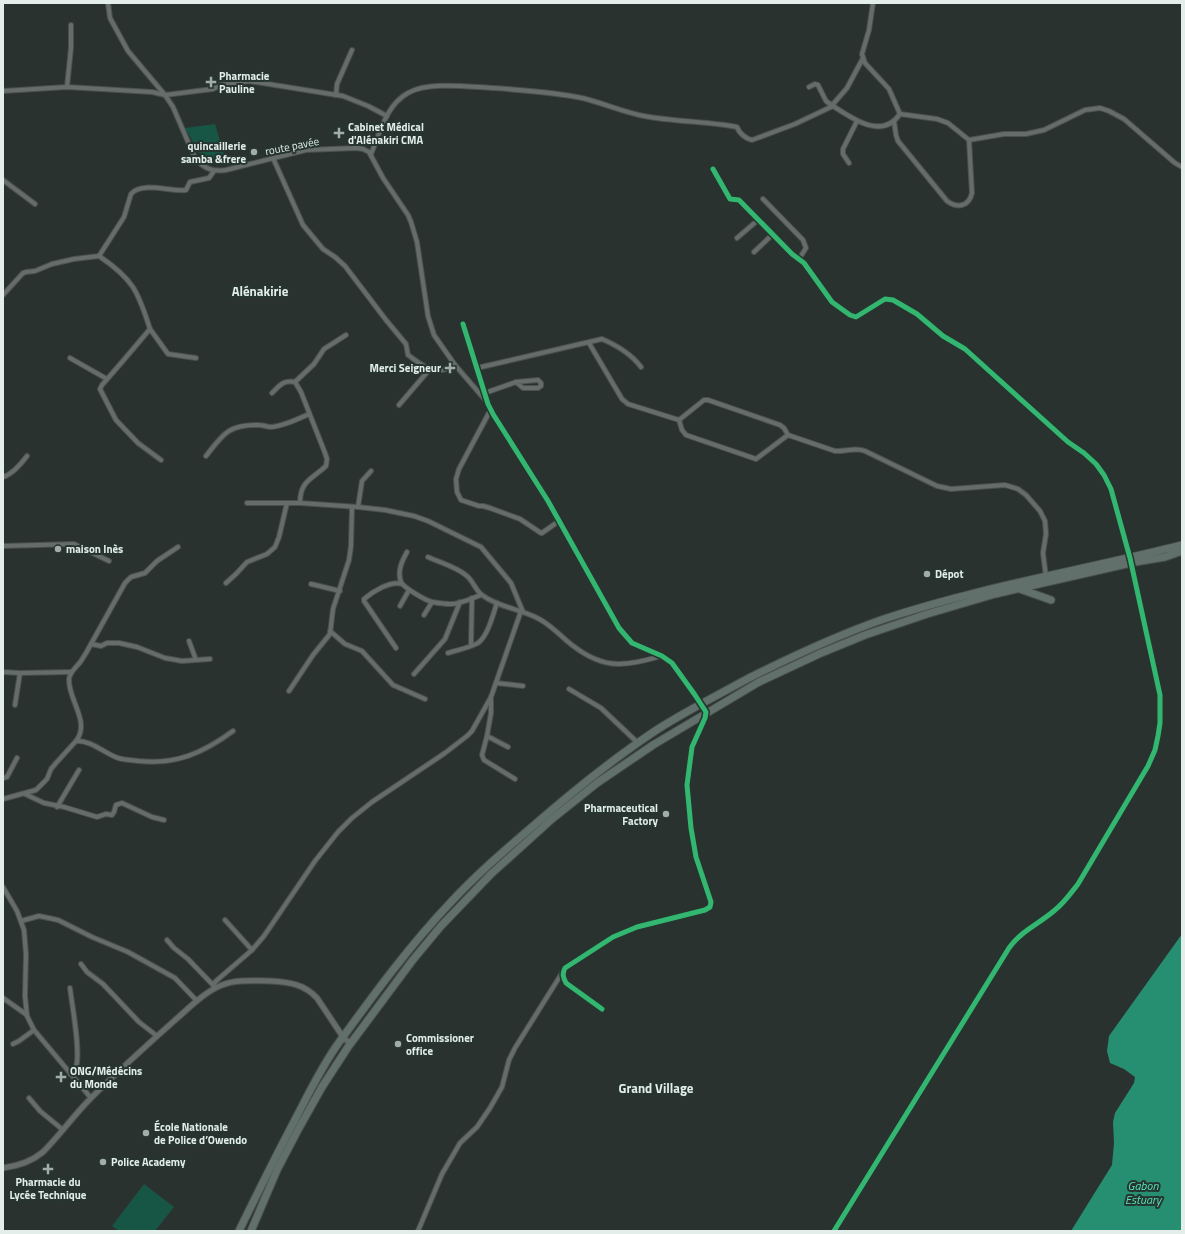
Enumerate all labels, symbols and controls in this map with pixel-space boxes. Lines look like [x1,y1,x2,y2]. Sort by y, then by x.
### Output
place label: Pharmacie Pauline [219,68,270,97]
marker: Pharmacie Pauline [206,77,216,87]
place label: Cabinet Médical d'Alénakiri CMA [348,119,424,148]
marker: Cabinet Médical d'Alénakiri CMA [333,127,345,139]
street label: route pavée [264,133,321,159]
place label: quincaillerie samba &frere [181,138,246,167]
marker: quincaillerie samba &frere [249,147,259,157]
district label: Alénakirie [232,281,289,301]
place label: Merci Seigneur [370,360,441,376]
marker: Merci Seigneur [444,362,456,374]
place label: maison Inès [66,541,123,557]
marker: maison Inès [53,544,63,554]
place label: Dépot [935,566,963,582]
marker: Dépot [922,569,932,579]
place label: Pharmaceutical Factory [584,800,658,829]
marker: Pharmaceutical Factory [661,809,671,819]
place label: Commissioner office [406,1030,474,1059]
marker: Commissioner office [393,1039,403,1049]
place label: ONG/Médécins du Monde [70,1063,142,1092]
marker: ONG/Médécins du Monde [55,1071,67,1083]
district label: Grand Village [618,1078,694,1098]
place label: École Nationale de Police d’Owendo [154,1119,247,1148]
marker: École Nationale de Police d’Owendo [141,1128,151,1138]
place label: Police Academy [111,1154,186,1170]
marker: Police Academy [98,1157,108,1167]
marker: Pharmacie du Lycée Technique [43,1164,53,1174]
place label: Pharmacie du Lycée Technique [10,1174,87,1203]
water label: Gabon Estuary [1125,1176,1163,1209]

